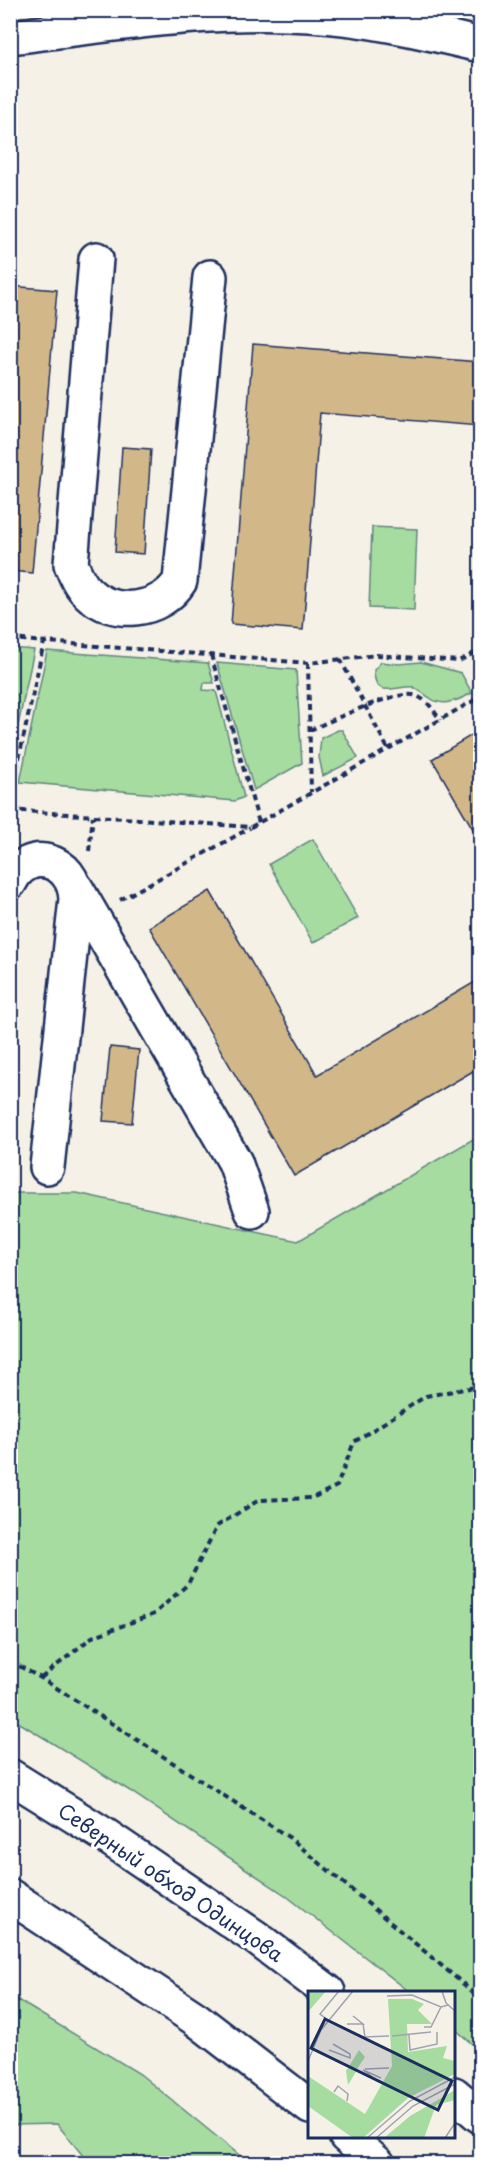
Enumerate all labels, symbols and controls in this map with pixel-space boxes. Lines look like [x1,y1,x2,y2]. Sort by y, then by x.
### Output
street label: Северный обход Одинцова [52,1795,290,1969]
inset map [308,1991,455,2138]

